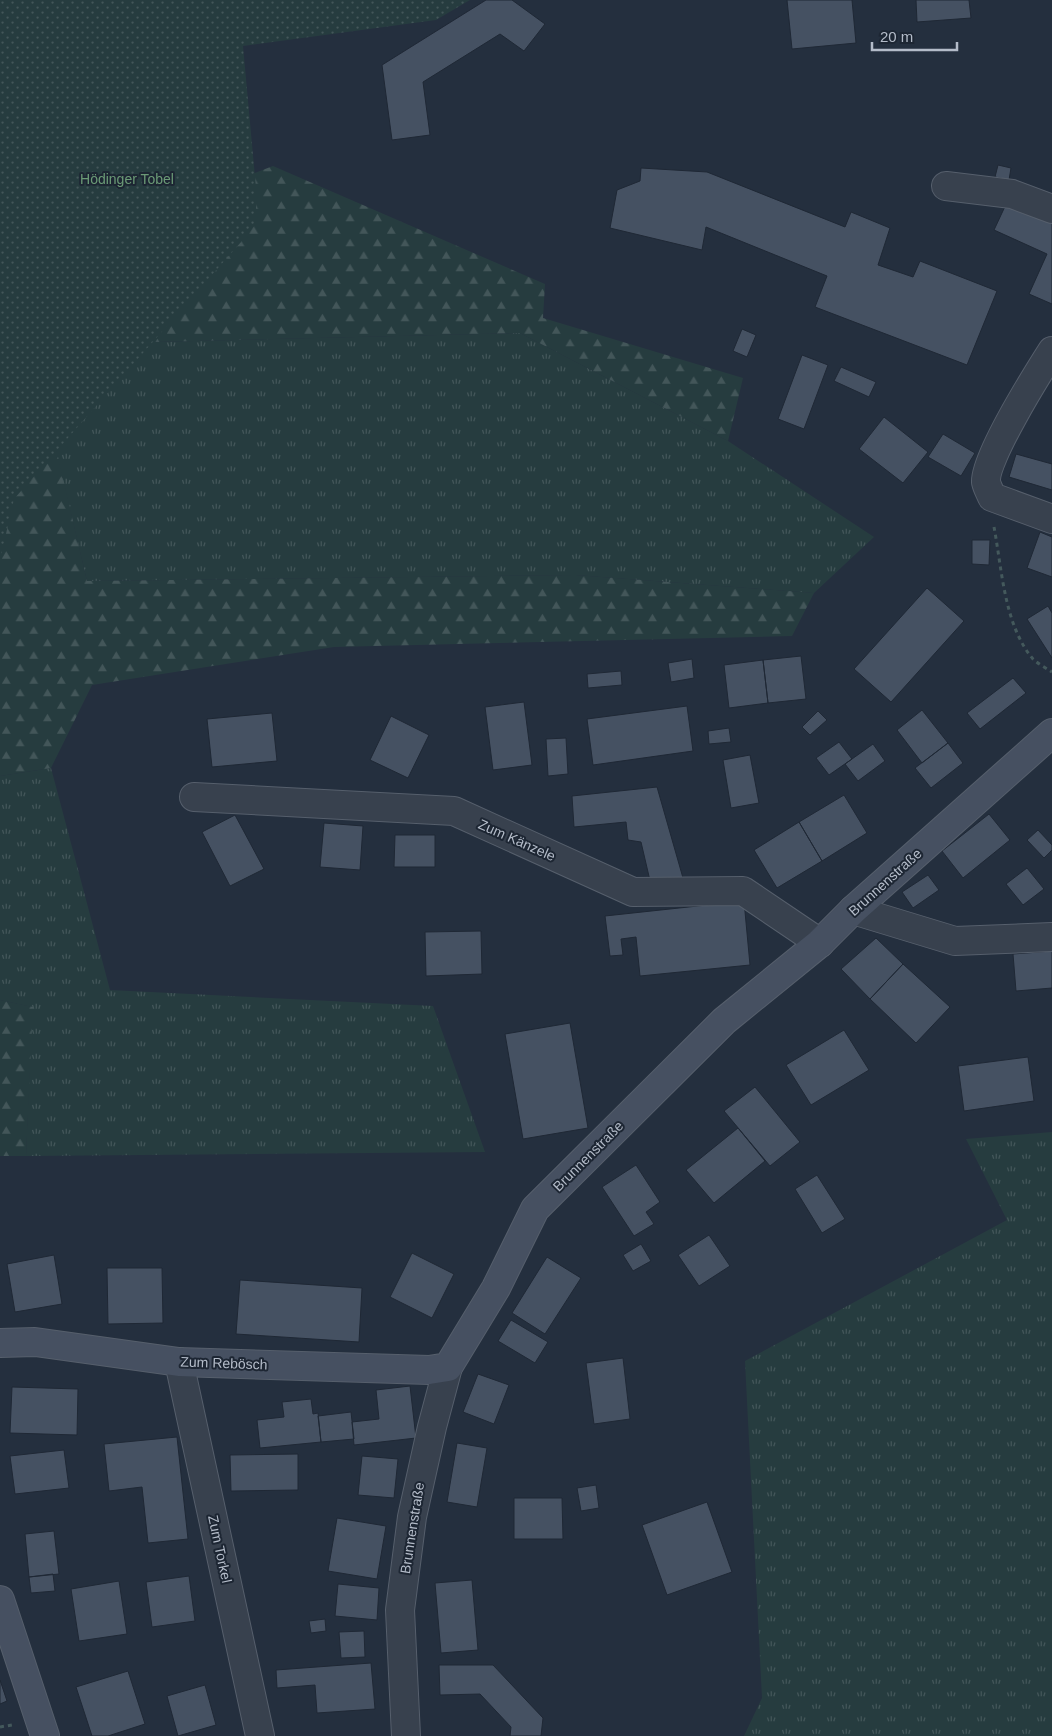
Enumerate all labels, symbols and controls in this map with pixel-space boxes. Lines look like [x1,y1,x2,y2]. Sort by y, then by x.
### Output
scale bar [872,20,957,52]
text: 20 m [880,28,913,45]
park label: Hödinger Tobel [80,171,174,187]
street label: Zum Känzele [476,816,558,864]
street label: Brunnenstraße [845,845,925,919]
street label: Brunnenstraße [550,1117,627,1194]
street label: Zum Rebösch [180,1353,268,1373]
street label: Brunnenstraße [397,1481,427,1575]
street label: Zum Torkel [205,1514,235,1584]

